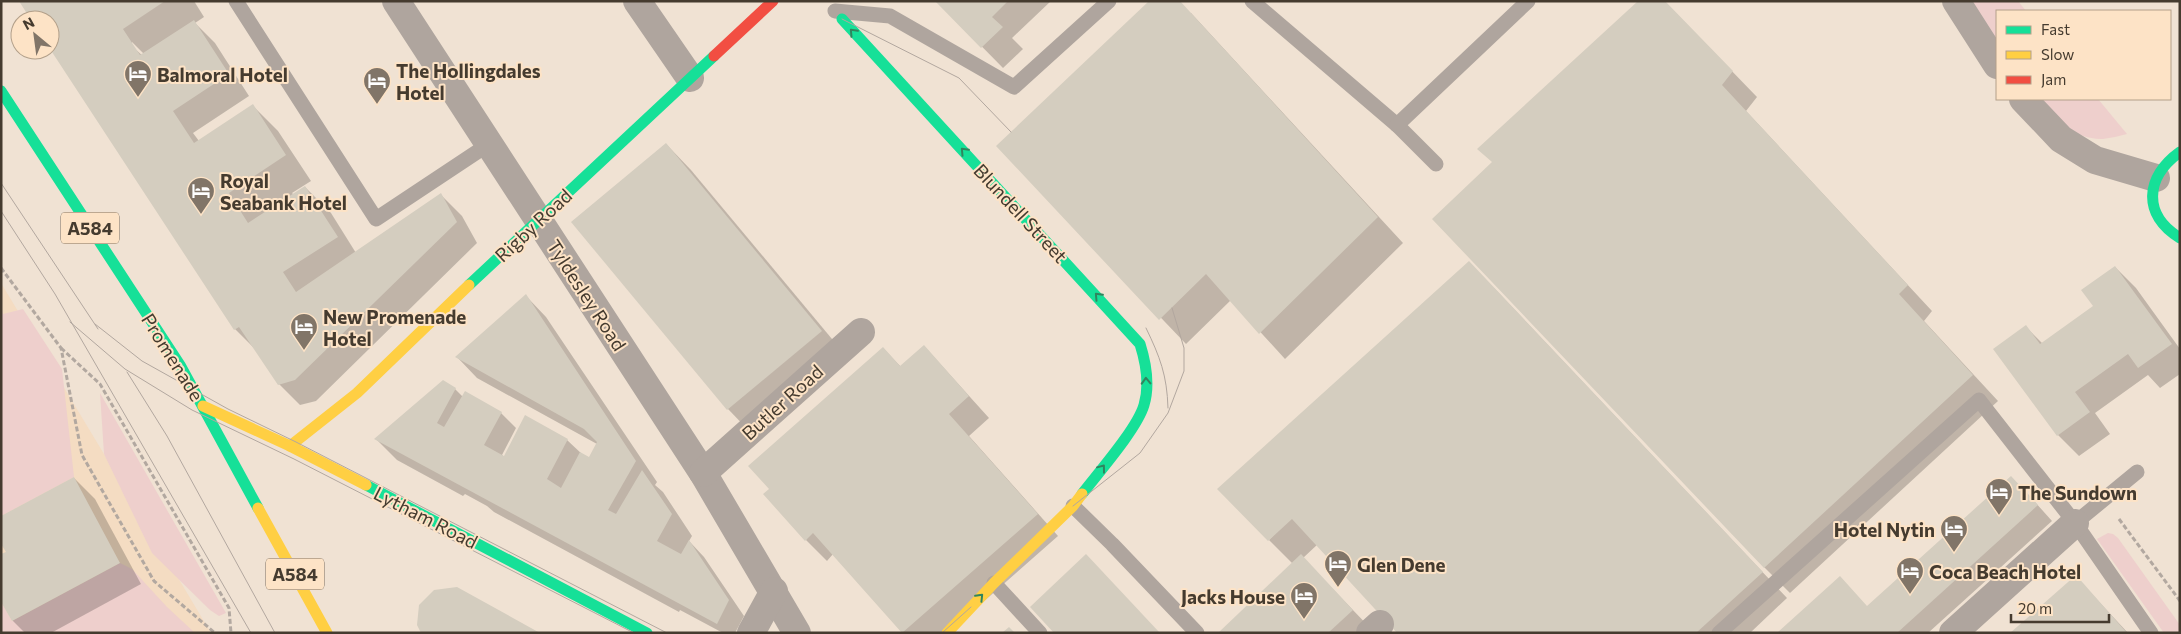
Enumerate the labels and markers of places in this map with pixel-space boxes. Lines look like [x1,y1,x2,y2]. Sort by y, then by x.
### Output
hotel icon: Balmoral Hotel [123,59,153,98]
place label: The Hollingdales Hotel [396,59,541,104]
place label: Balmoral Hotel [157,63,288,86]
hotel icon: The Hollingdales Hotel [362,66,392,105]
place label: Royal Seabank Hotel [220,169,347,214]
hotel icon: Royal Seabank Hotel [186,176,216,215]
place label: New Promenade Hotel [323,305,466,350]
hotel icon: New Promenade Hotel [289,312,319,351]
hotel icon: The Sundown [1984,477,2014,516]
place label: The Sundown [2018,481,2137,504]
hotel icon: Hotel Nytin [1939,514,1969,553]
place label: Hotel Nytin [1834,518,1935,541]
hotel icon: Glen Dene [1323,549,1353,588]
place label: Glen Dene [1357,553,1446,576]
hotel icon: Coca Beach Hotel [1895,556,1925,595]
place label: Coca Beach Hotel [1929,560,2081,583]
hotel icon: Jacks House [1289,581,1319,620]
place label: Jacks House [1181,585,1285,608]

